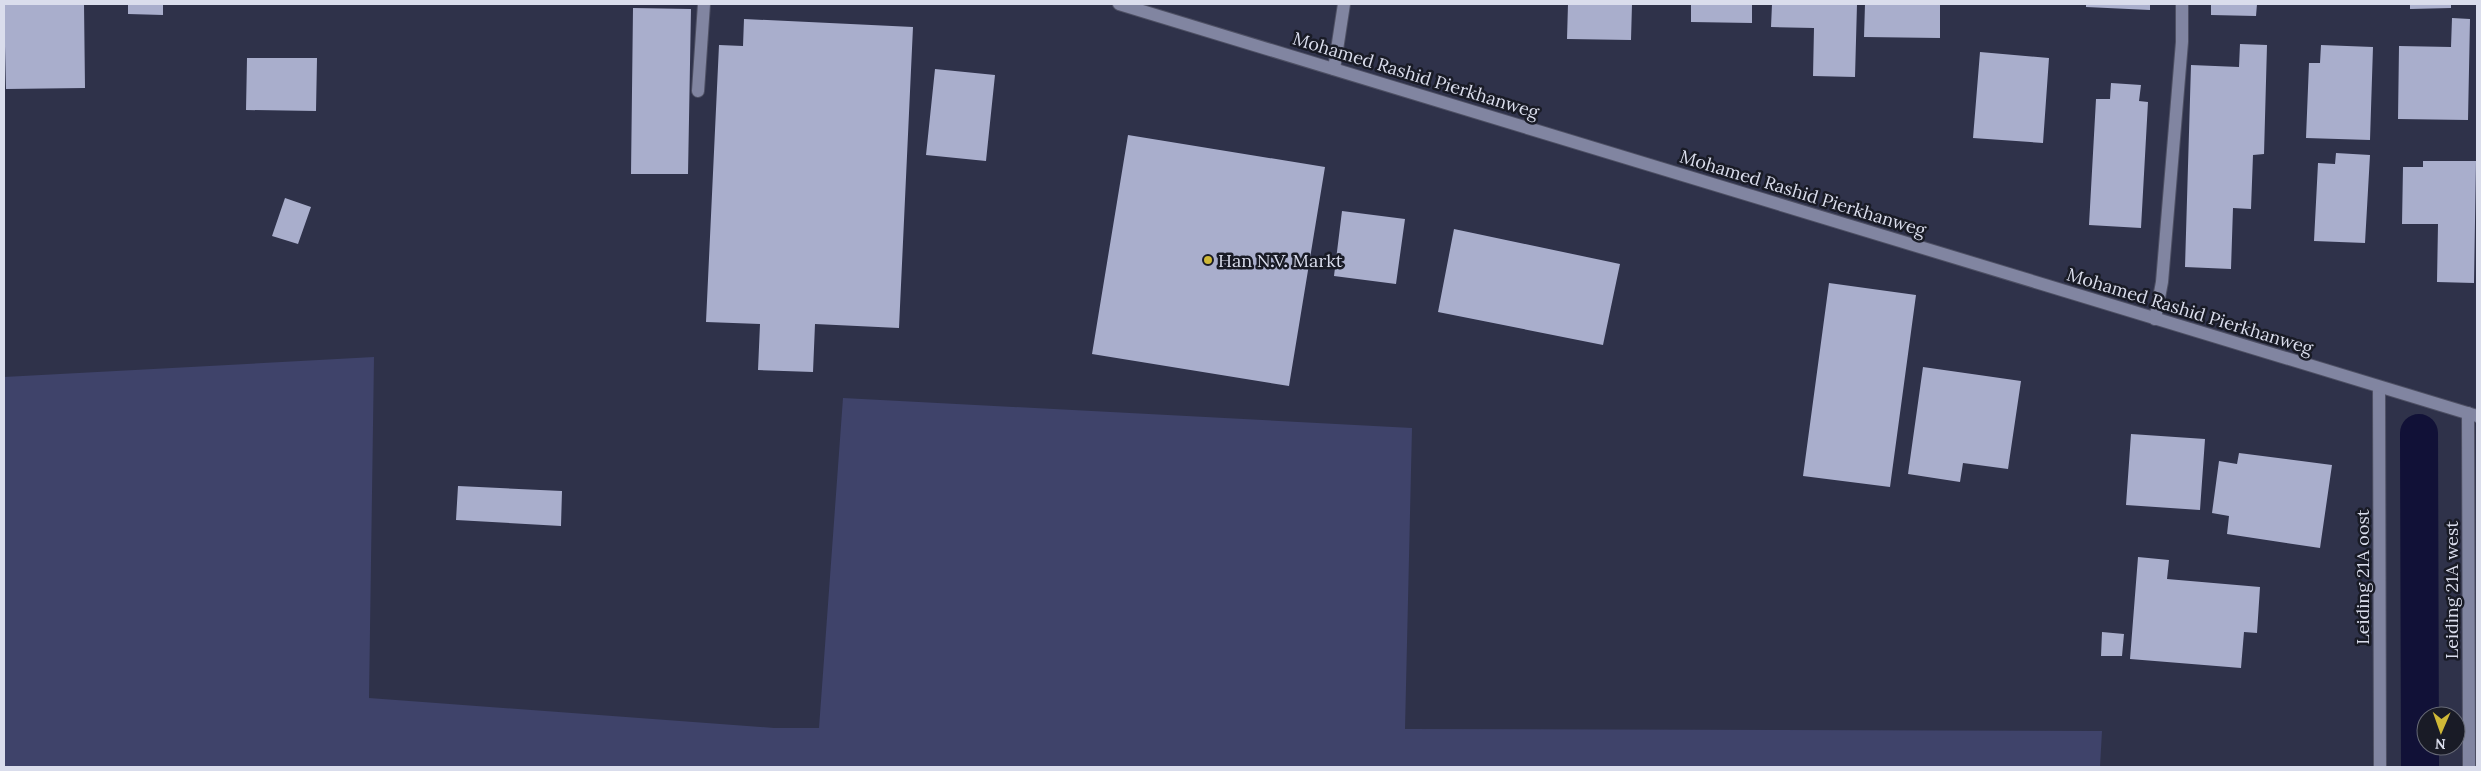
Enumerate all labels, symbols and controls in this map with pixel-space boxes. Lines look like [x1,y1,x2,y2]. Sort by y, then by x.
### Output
street label: Mohamed Rashid Pierkhanweg [1290,27,1543,124]
street label: Mohamed Rashid Pierkhanweg [1677,145,1930,242]
place label: Han N.V. Markt [1218,249,1343,272]
marker: Han N.V. Markt [1202,254,1214,266]
street label: Mohamed Rashid Pierkhanweg [2064,263,2317,360]
street label: Leiding 21A oost [2351,509,2374,645]
street label: Leiding 21A west [2440,521,2463,659]
north arrow [2416,706,2466,756]
text: N [2435,735,2446,753]

